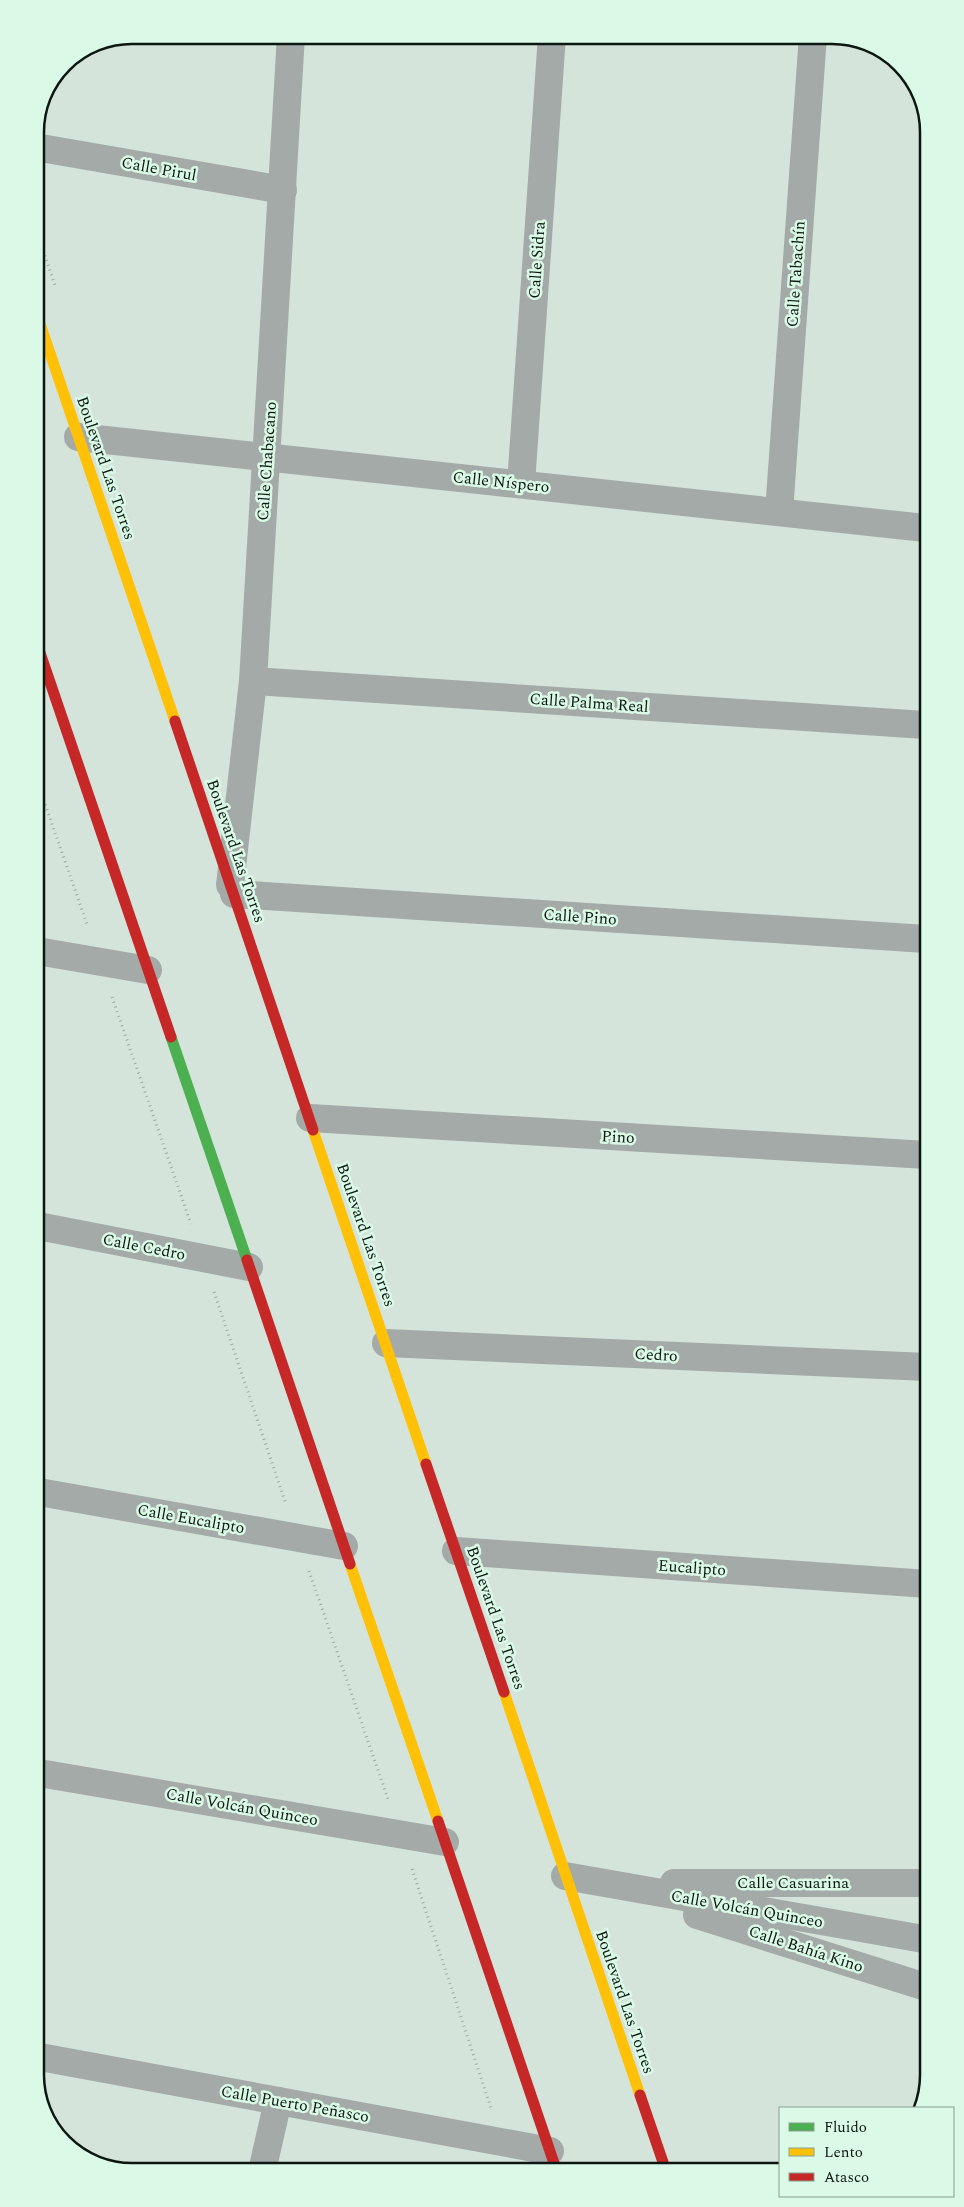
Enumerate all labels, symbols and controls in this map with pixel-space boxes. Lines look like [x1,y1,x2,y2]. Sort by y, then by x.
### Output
street label: Calle Pirul [120,151,198,187]
street label: Calle Sidra [522,220,552,299]
street label: Calle Tabachín [780,220,812,328]
street label: Boulevard Las Torres [70,393,142,543]
street label: Calle Chabacano [251,401,283,521]
street label: Calle Níspero [451,465,551,499]
street label: Calle Palma Real [529,687,649,719]
street label: Boulevard Las Torres [200,776,272,926]
street label: Calle Pino [542,902,618,932]
street label: Pino [601,1124,635,1150]
street label: Boulevard Las Torres [330,1160,402,1310]
street label: Calle Cedro [101,1227,187,1267]
street label: Cedro [634,1342,678,1368]
street label: Calle Eucalipto [136,1498,246,1540]
street label: Boulevard Las Torres [460,1543,532,1693]
street label: Eucalipto [657,1554,727,1582]
street label: Calle Volcán Quinceo [164,1782,320,1832]
street label: Calle Casuarina [737,1871,849,1895]
street label: Calle Volcán Quinceo [669,1884,825,1934]
street label: Calle Bahía Kino [746,1919,866,1979]
street label: Boulevard Las Torres [589,1927,661,2077]
street label: Calle Puerto Peñasco [219,2079,371,2129]
legend [779,2107,954,2197]
text: Fluido [824,2116,867,2139]
text: Lento [824,2141,863,2164]
text: Atasco [824,2166,869,2189]

